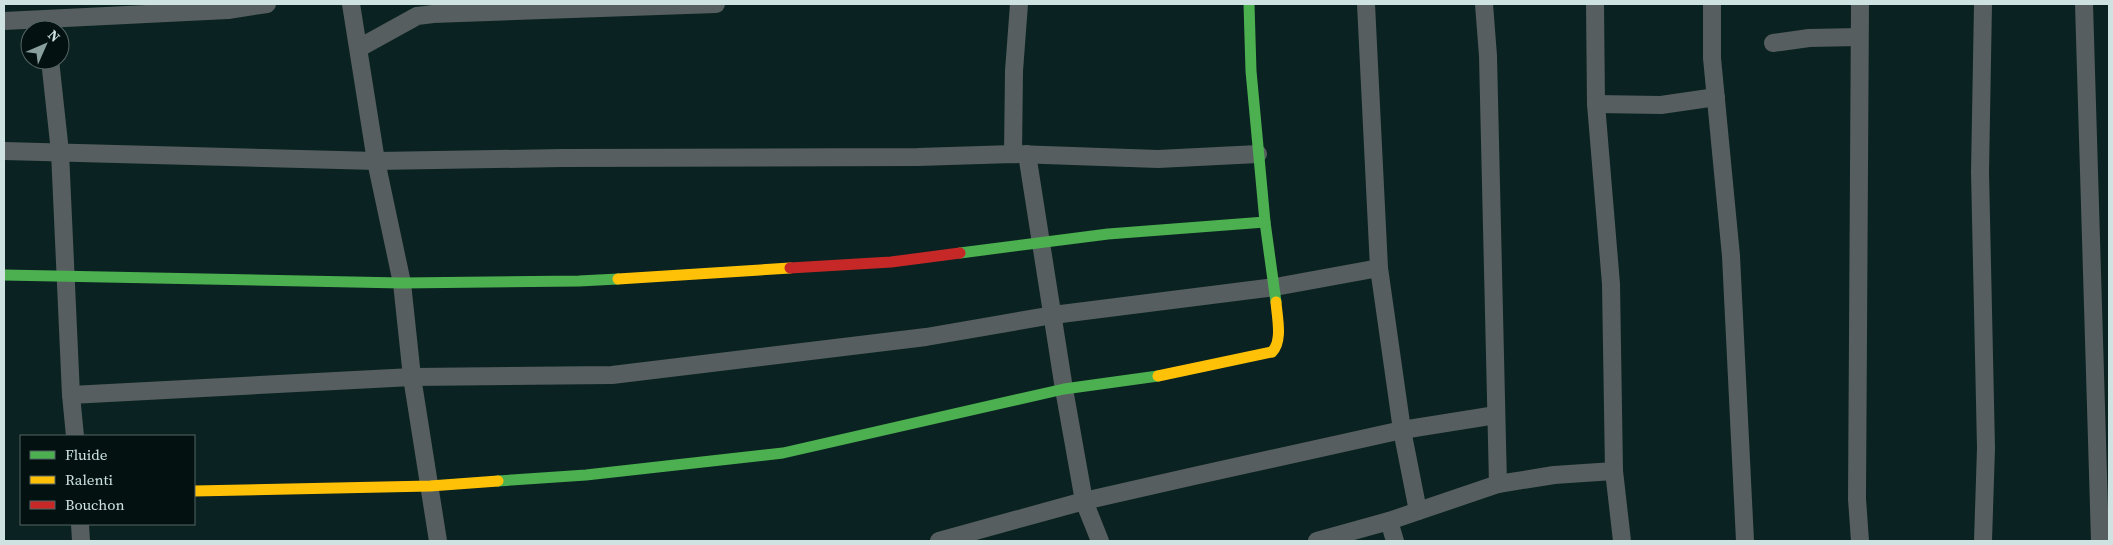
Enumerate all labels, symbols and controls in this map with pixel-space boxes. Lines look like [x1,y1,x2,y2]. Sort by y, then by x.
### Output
north arrow [20,20,70,70]
text: N [44,25,65,46]
legend [20,435,195,525]
text: Fluide [65,444,108,465]
text: Ralenti [65,469,113,490]
text: Bouchon [65,494,125,515]

